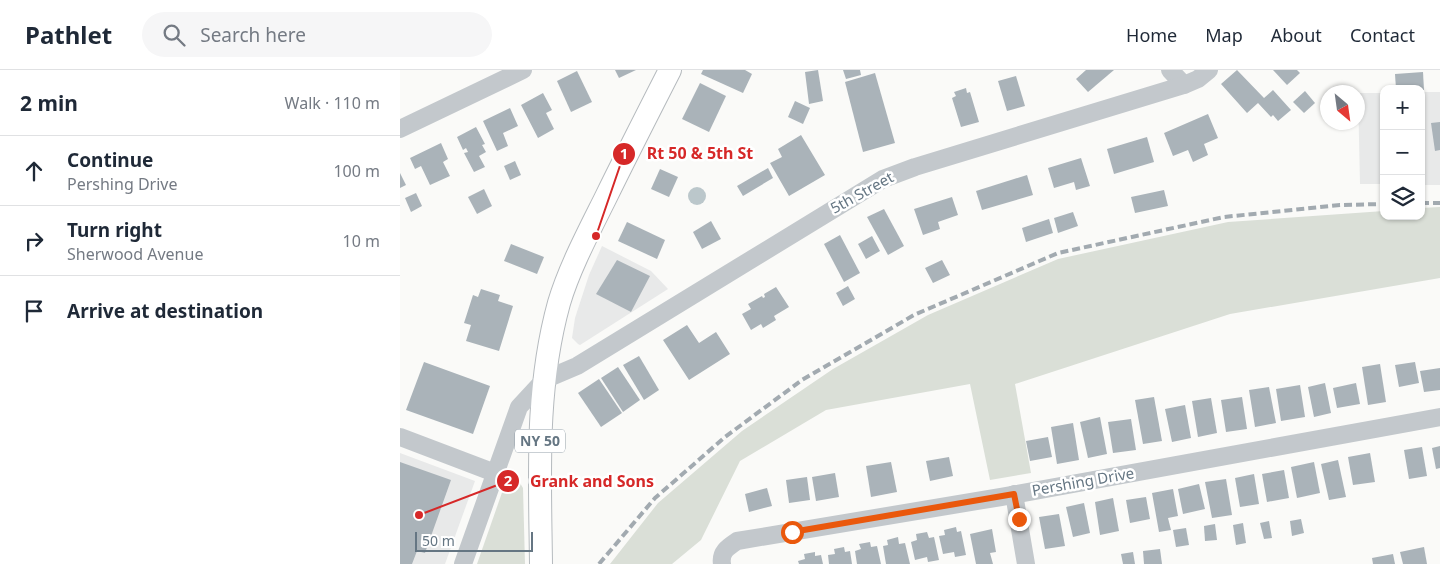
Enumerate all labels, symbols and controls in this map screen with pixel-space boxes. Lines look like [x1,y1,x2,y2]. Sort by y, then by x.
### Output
search box [142,12,492,57]
text: Pathlet [25,18,112,51]
icon: search [160,21,188,49]
text: Search here [200,22,306,48]
text: Home [1126,23,1177,47]
text: Map [1205,23,1243,47]
text: About [1271,23,1322,47]
text: Contact [1350,23,1415,47]
north arrow [1320,85,1365,130]
map controls [1380,85,1425,220]
button: + [1380,85,1425,130]
text: 2 min [20,89,78,117]
text: Walk · 110 m [285,92,380,114]
button: − [1380,130,1425,175]
callout: Rt 50 & 5th St [611,138,763,169]
text: Rt 50 & 5th St [647,142,753,164]
text: 1 [620,143,628,163]
text: Continue [67,147,153,173]
icon: ahead [20,157,48,185]
text: 100 m [333,160,380,182]
street label: 5th Street [826,166,897,218]
text: Pershing Drive [67,173,177,195]
button: layers [1380,175,1425,220]
text: Turn right [67,217,162,243]
icon: right [20,227,48,255]
text: 10 m [343,230,380,252]
text: Sherwood Avenue [67,243,203,265]
icon: arrive [20,297,48,325]
text: Arrive at destination [67,298,263,324]
road number: NY 50 [515,430,565,452]
street label: Pershing Drive [1030,462,1136,500]
callout: Grank and Sons [495,466,664,497]
text: 2 [504,470,513,490]
text: Grank and Sons [530,470,654,492]
route end [1008,508,1031,531]
route start [781,521,804,544]
scale bar [415,529,532,552]
text: 50 m [422,531,455,550]

